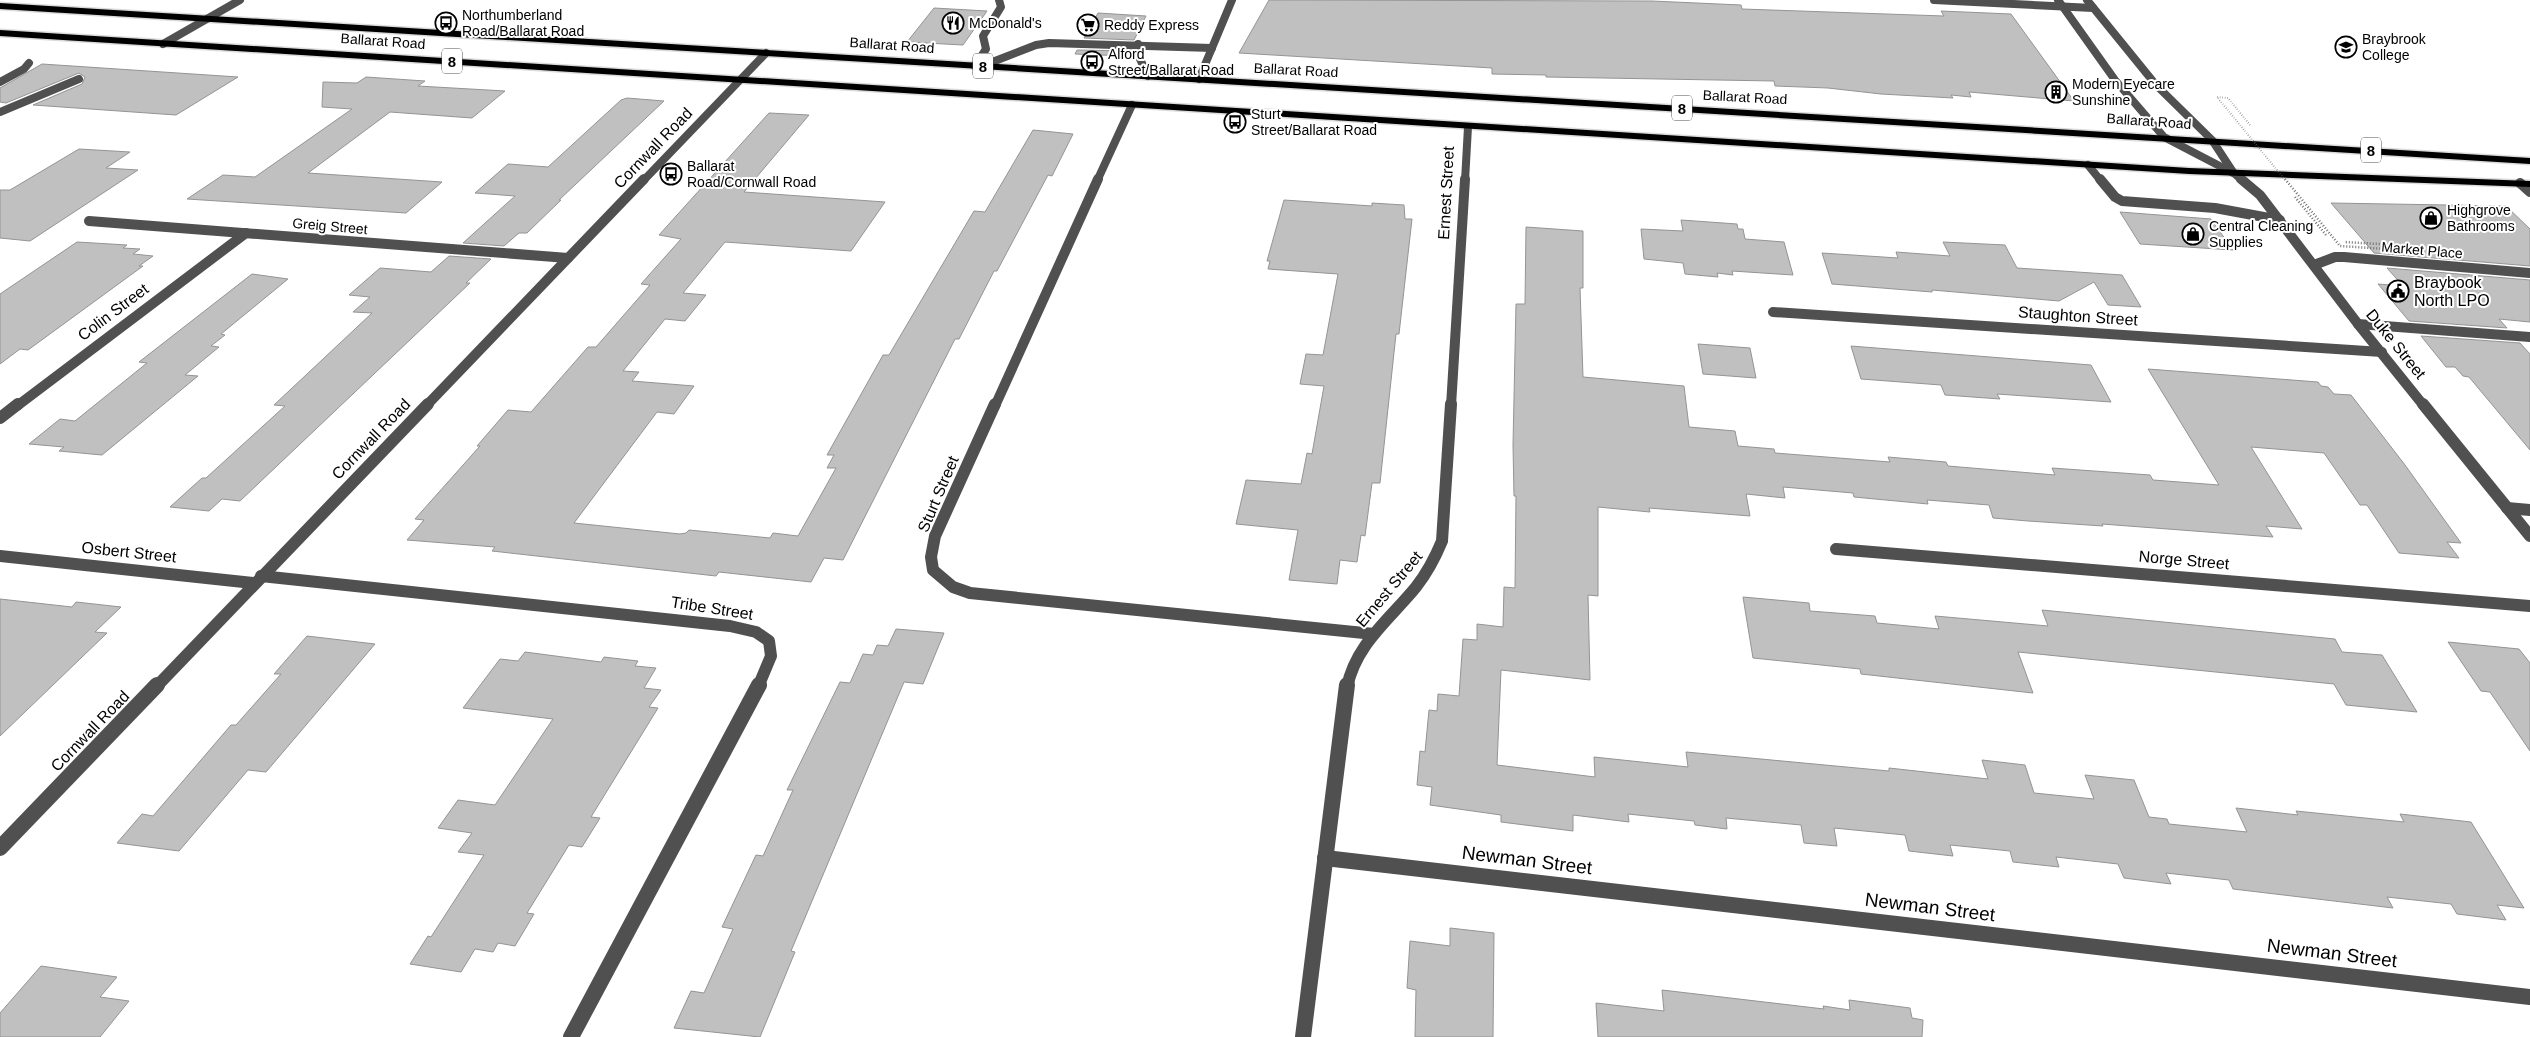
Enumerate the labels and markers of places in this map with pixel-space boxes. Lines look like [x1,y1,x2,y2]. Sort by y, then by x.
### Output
place label: Northumberland Road/Ballarat Road [462,7,584,39]
bus stop icon: Northumberland Road/Ballarat Road [434,11,458,35]
restaurant icon: McDonald's [941,11,965,35]
supermarket icon: Reddy Express [1076,13,1100,37]
place label: McDonald's [969,15,1042,31]
place label: Reddy Express [1104,17,1199,33]
place label: Braybrook College [2362,31,2427,63]
school or university icon: Braybrook College [2334,35,2358,59]
place label: Alford Street/Ballarat Road [1108,46,1234,78]
bus stop icon: Alford Street/Ballarat Road [1080,50,1104,74]
place label: Modern Eyecare Sunshine [2072,76,2175,108]
building icon: Modern Eyecare Sunshine [2044,80,2068,104]
place label: Sturt Street/Ballarat Road [1251,106,1377,138]
bus stop icon: Sturt Street/Ballarat Road [1223,110,1247,134]
place label: Ballarat Road/Cornwall Road [687,158,816,190]
bus stop icon: Ballarat Road/Cornwall Road [659,162,683,186]
place label: Highgrove Bathrooms [2447,202,2515,234]
shop icon: Highgrove Bathrooms [2419,206,2443,230]
place label: Central Cleaning Supplies [2209,218,2313,250]
shop icon: Central Cleaning Supplies [2181,222,2205,246]
place label: Braybook North LPO [2414,274,2490,309]
public building icon: Braybook North LPO [2386,279,2410,303]

